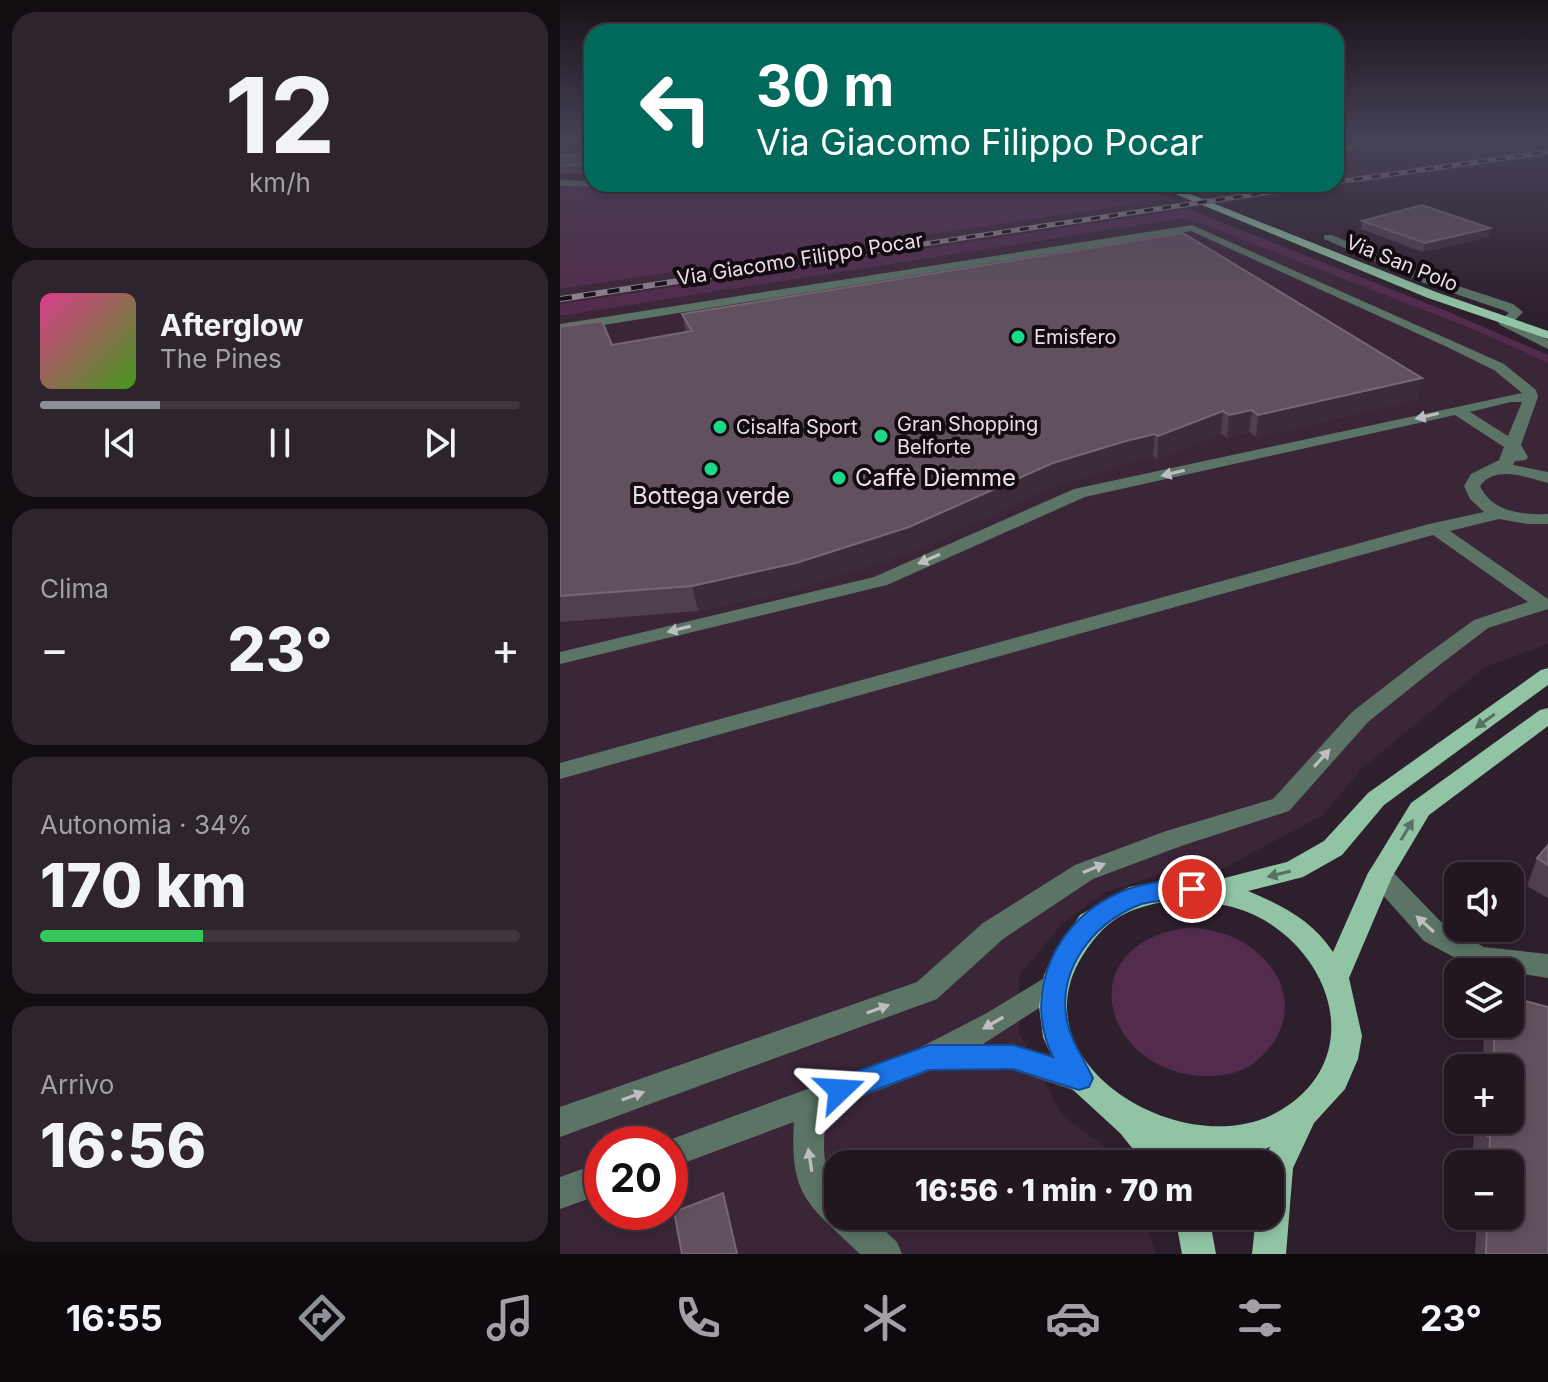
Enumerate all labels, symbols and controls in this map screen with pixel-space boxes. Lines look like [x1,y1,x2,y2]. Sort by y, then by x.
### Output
text: 12 [225,52,335,178]
text: 30 m [756,52,894,120]
icon: left [624,56,728,160]
text: Via Giacomo Filippo Pocar [756,120,1203,164]
text: km/h [249,167,311,198]
street label: Via Giacomo Filippo Pocar [675,228,925,290]
street label: Via San Polo [1343,230,1461,296]
text: Afterglow [160,307,304,343]
place label: Emisfero [1034,325,1117,349]
marker: Emisfero [1009,328,1027,346]
text: The Pines [160,343,282,374]
one-way arrow [1414,410,1439,423]
place label: Gran Shopping Belforte [897,412,1038,459]
place label: Cisalfa Sport [736,415,858,439]
marker: Cisalfa Sport [711,418,729,436]
icon: previous [98,421,142,465]
icon: pause [258,421,302,465]
icon: next [418,421,462,465]
marker: Gran Shopping Belforte [872,427,890,445]
marker: Bottega verde [702,460,720,478]
place label: Caffè Diemme [855,463,1016,492]
one-way arrow [1161,467,1186,479]
marker: Caffè Diemme [830,469,848,487]
place label: Bottega verde [632,481,790,510]
one-way arrow [917,552,941,566]
text: Clima [40,573,109,604]
text: 23° [227,613,333,685]
text: − [40,622,69,676]
text: + [491,622,520,676]
one-way arrow [667,623,692,636]
one-way arrow [1474,712,1495,728]
one-way arrow [1313,749,1331,768]
text: Autonomia · 34% [40,809,252,840]
one-way arrow [1400,819,1414,841]
text: 170 km [40,849,247,921]
pin [1158,855,1226,923]
one-way arrow [1082,862,1106,875]
map controls [1444,862,1524,1230]
button: sound [1444,862,1524,942]
icon: arrive [1170,867,1214,911]
one-way arrow [1266,869,1291,881]
one-way arrow [1415,915,1434,933]
button: layers [1444,958,1524,1038]
one-way arrow [867,1002,891,1014]
one-way arrow [982,1016,1004,1030]
position arrow [798,1048,882,1132]
button: + [1444,1054,1524,1134]
text: Arrivo [40,1069,114,1100]
one-way arrow [622,1089,646,1101]
text: 16:56 [40,1109,206,1181]
speed limit sign: 20 [584,1126,688,1230]
one-way arrow [803,1148,816,1173]
button: − [1444,1150,1524,1230]
text: 16:56 · 1 min · 70 m [915,1172,1193,1208]
icon: directions [294,1290,350,1346]
icon: music [482,1290,538,1346]
icon: phone [670,1290,726,1346]
icon: climate [857,1290,913,1346]
icon: car [1045,1290,1101,1346]
icon: filters [1232,1290,1288,1346]
text: 16:55 [66,1296,163,1340]
text: 23° [1420,1296,1482,1340]

